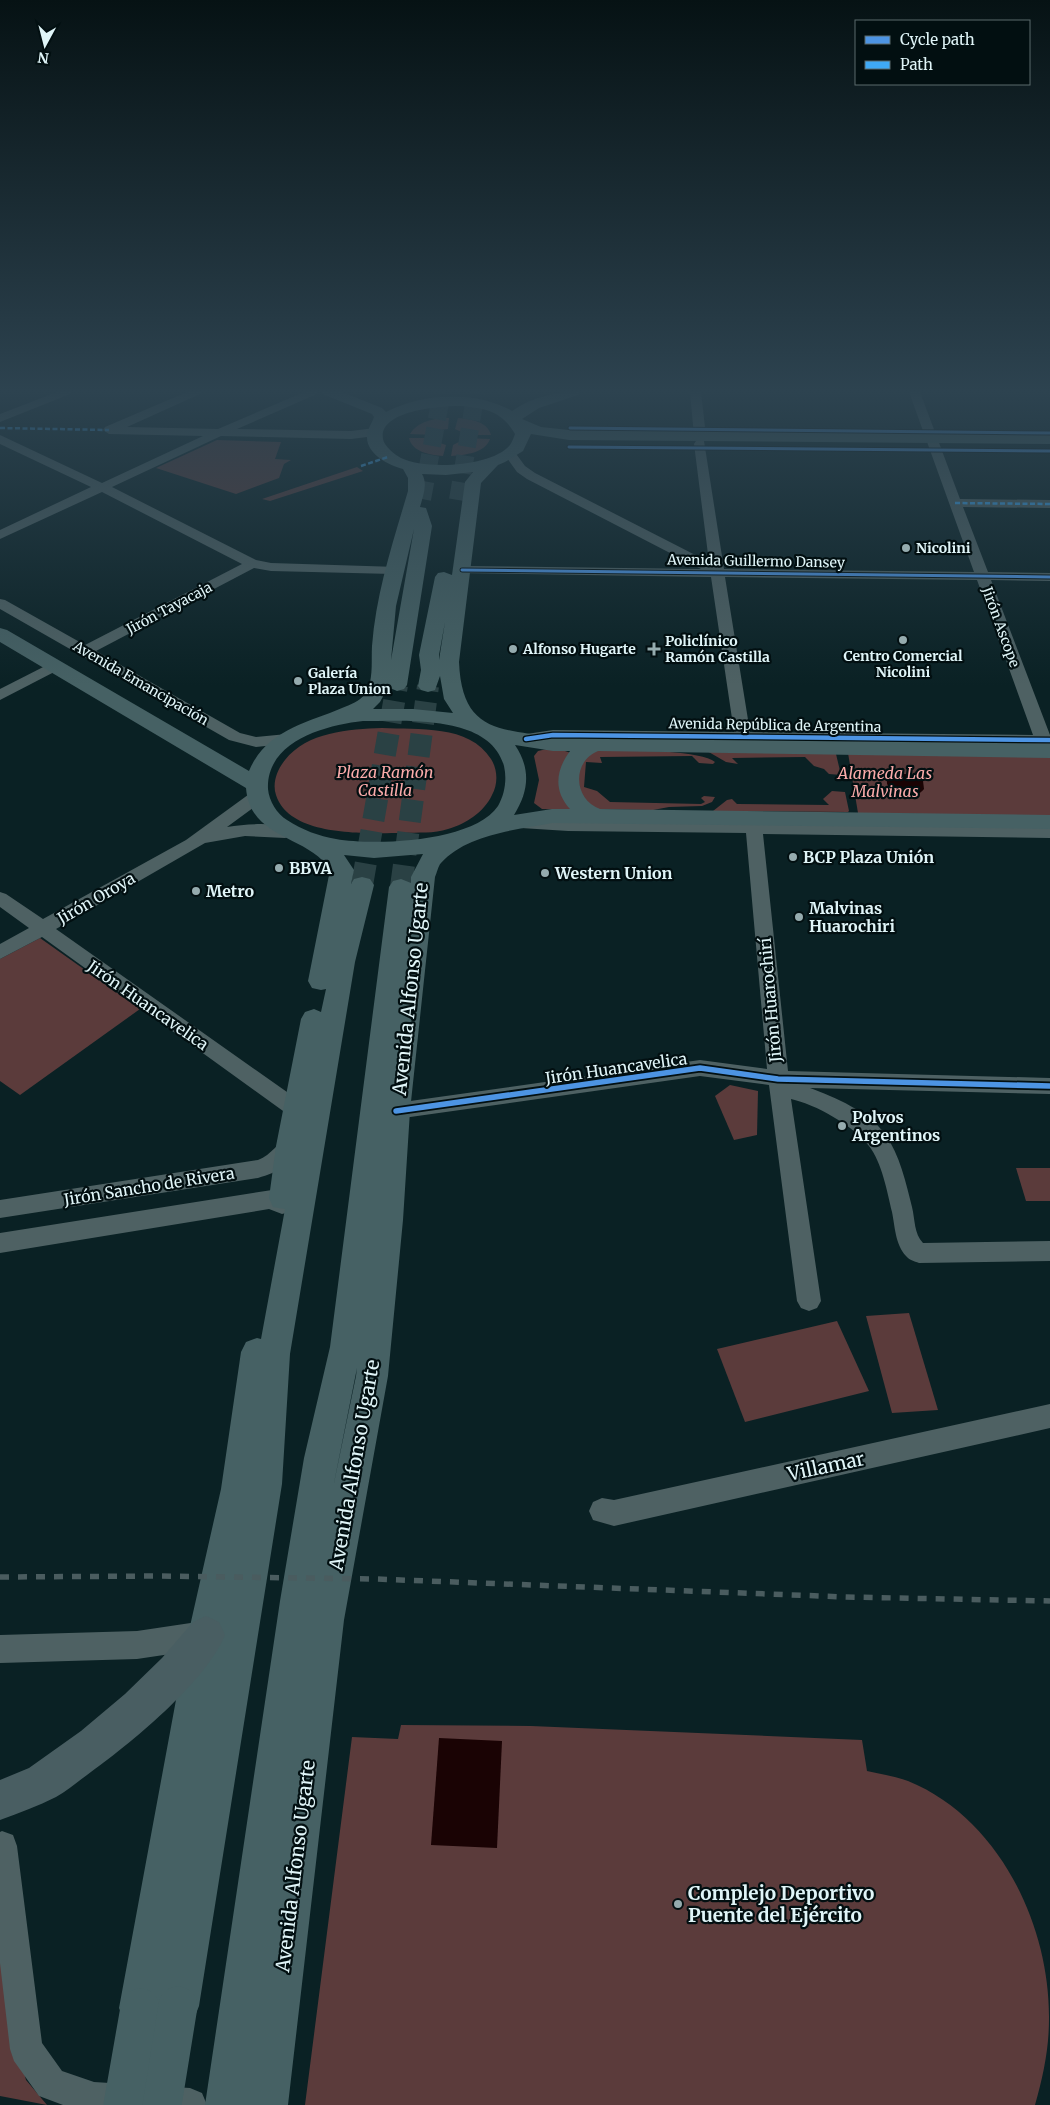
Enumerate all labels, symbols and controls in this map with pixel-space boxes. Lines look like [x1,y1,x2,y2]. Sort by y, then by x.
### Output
north arrow [20,20,70,70]
legend [855,20,1030,85]
text: Cycle path [900,30,975,49]
text: N [37,48,50,68]
text: Path [900,55,933,74]
place label: Nicolini [916,539,971,557]
marker: Nicolini [900,542,912,554]
street label: Avenida Guillermo Dansey [666,550,846,572]
street label: Jirón Tayacaja [122,578,215,639]
street label: Jirón Ascope [978,583,1024,670]
place label: Policlínico Ramón Castilla [665,632,770,666]
marker: Centro Comercial Nicolini [897,634,909,646]
street label: Avenida Emancipación [69,636,212,729]
place label: Alfonso Hugarte [522,640,636,658]
marker: Policlínico Ramón Castilla [647,642,661,656]
marker: Alfonso Hugarte [507,643,519,655]
place label: Centro Comercial Nicolini [843,647,963,681]
place label: Galería Plaza Union [308,664,391,698]
marker: Galería Plaza Union [292,675,304,687]
street label: Avenida República de Argentina [667,714,882,736]
park label: Plaza Ramón Castilla [337,762,433,800]
park label: Alameda Las Malvinas [836,763,932,801]
place label: BCP Plaza Unión [803,847,934,867]
marker: BCP Plaza Unión [787,851,799,863]
place label: BBVA [289,858,333,878]
marker: BBVA [273,862,285,874]
place label: Western Union [554,863,673,883]
marker: Western Union [539,867,551,879]
street label: Jirón Oroya [53,868,139,929]
place label: Metro [206,881,254,901]
street label: Avenida Alfonso Ugarte [387,881,433,1097]
marker: Metro [190,885,202,897]
place label: Malvinas Huarochiri [809,898,896,936]
marker: Malvinas Huarochiri [793,911,805,923]
street label: Jirón Huarochirí [755,936,785,1064]
street label: Jirón Huancavelica [83,955,213,1055]
street label: Jirón Huancavelica [543,1048,689,1088]
place label: Polvos Argentinos [851,1107,940,1145]
marker: Polvos Argentinos [836,1120,848,1132]
street label: Jirón Sancho de Rivera [61,1163,236,1210]
street label: Avenida Alfonso Ugarte [323,1358,384,1573]
street label: Villamar [784,1446,867,1486]
street label: Avenida Alfonso Ugarte [270,1758,320,1974]
place label: Complejo Deportivo Puente del Ejército [688,1881,874,1927]
marker: Complejo Deportivo Puente del Ejército [672,1898,684,1910]

